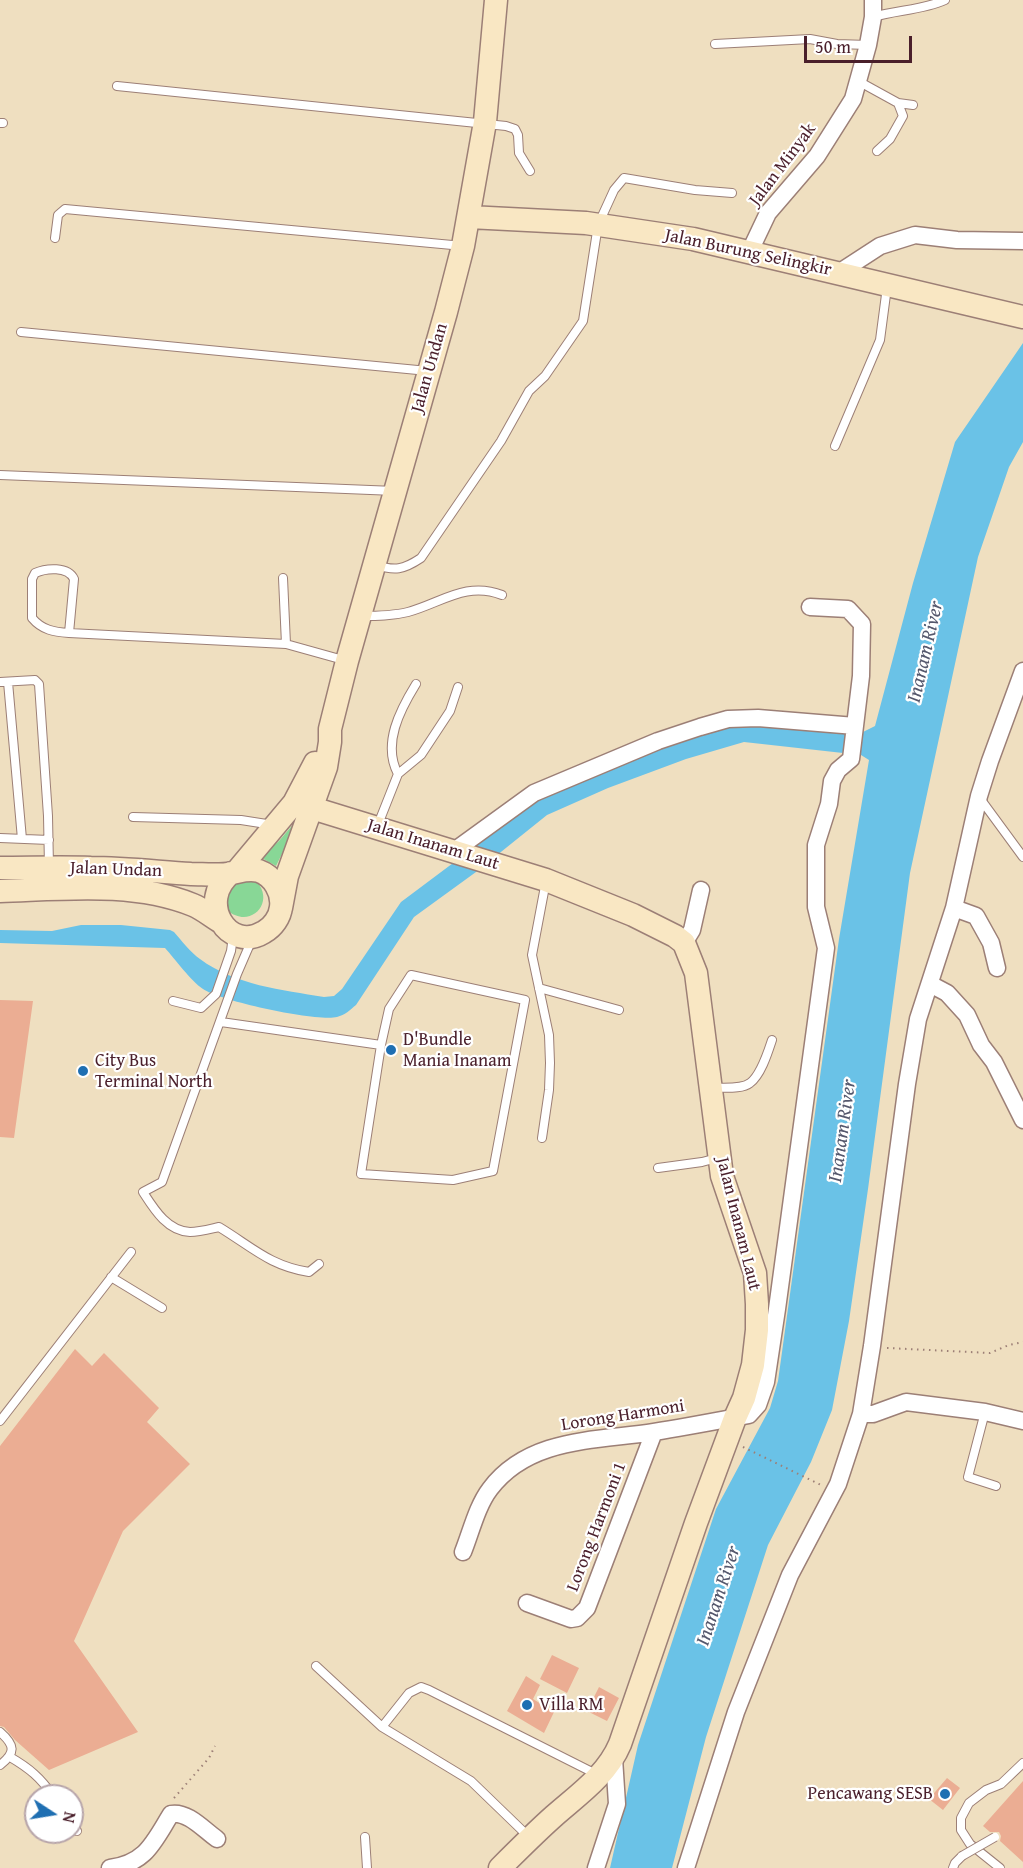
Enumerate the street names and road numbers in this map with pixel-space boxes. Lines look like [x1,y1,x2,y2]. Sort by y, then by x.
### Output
street label: Jalan Minyak [745,119,821,211]
street label: Jalan Burung Selingkir [663,225,833,281]
street label: Jalan Undan [407,321,453,415]
street label: Jalan Inanam Laut [365,815,501,875]
street label: Jalan Undan [70,858,162,882]
street label: Jalan Inanam Laut [711,1155,765,1293]
street label: Lorong Harmoni [560,1396,686,1436]
street label: Lorong Harmoni 1 [562,1459,632,1595]

